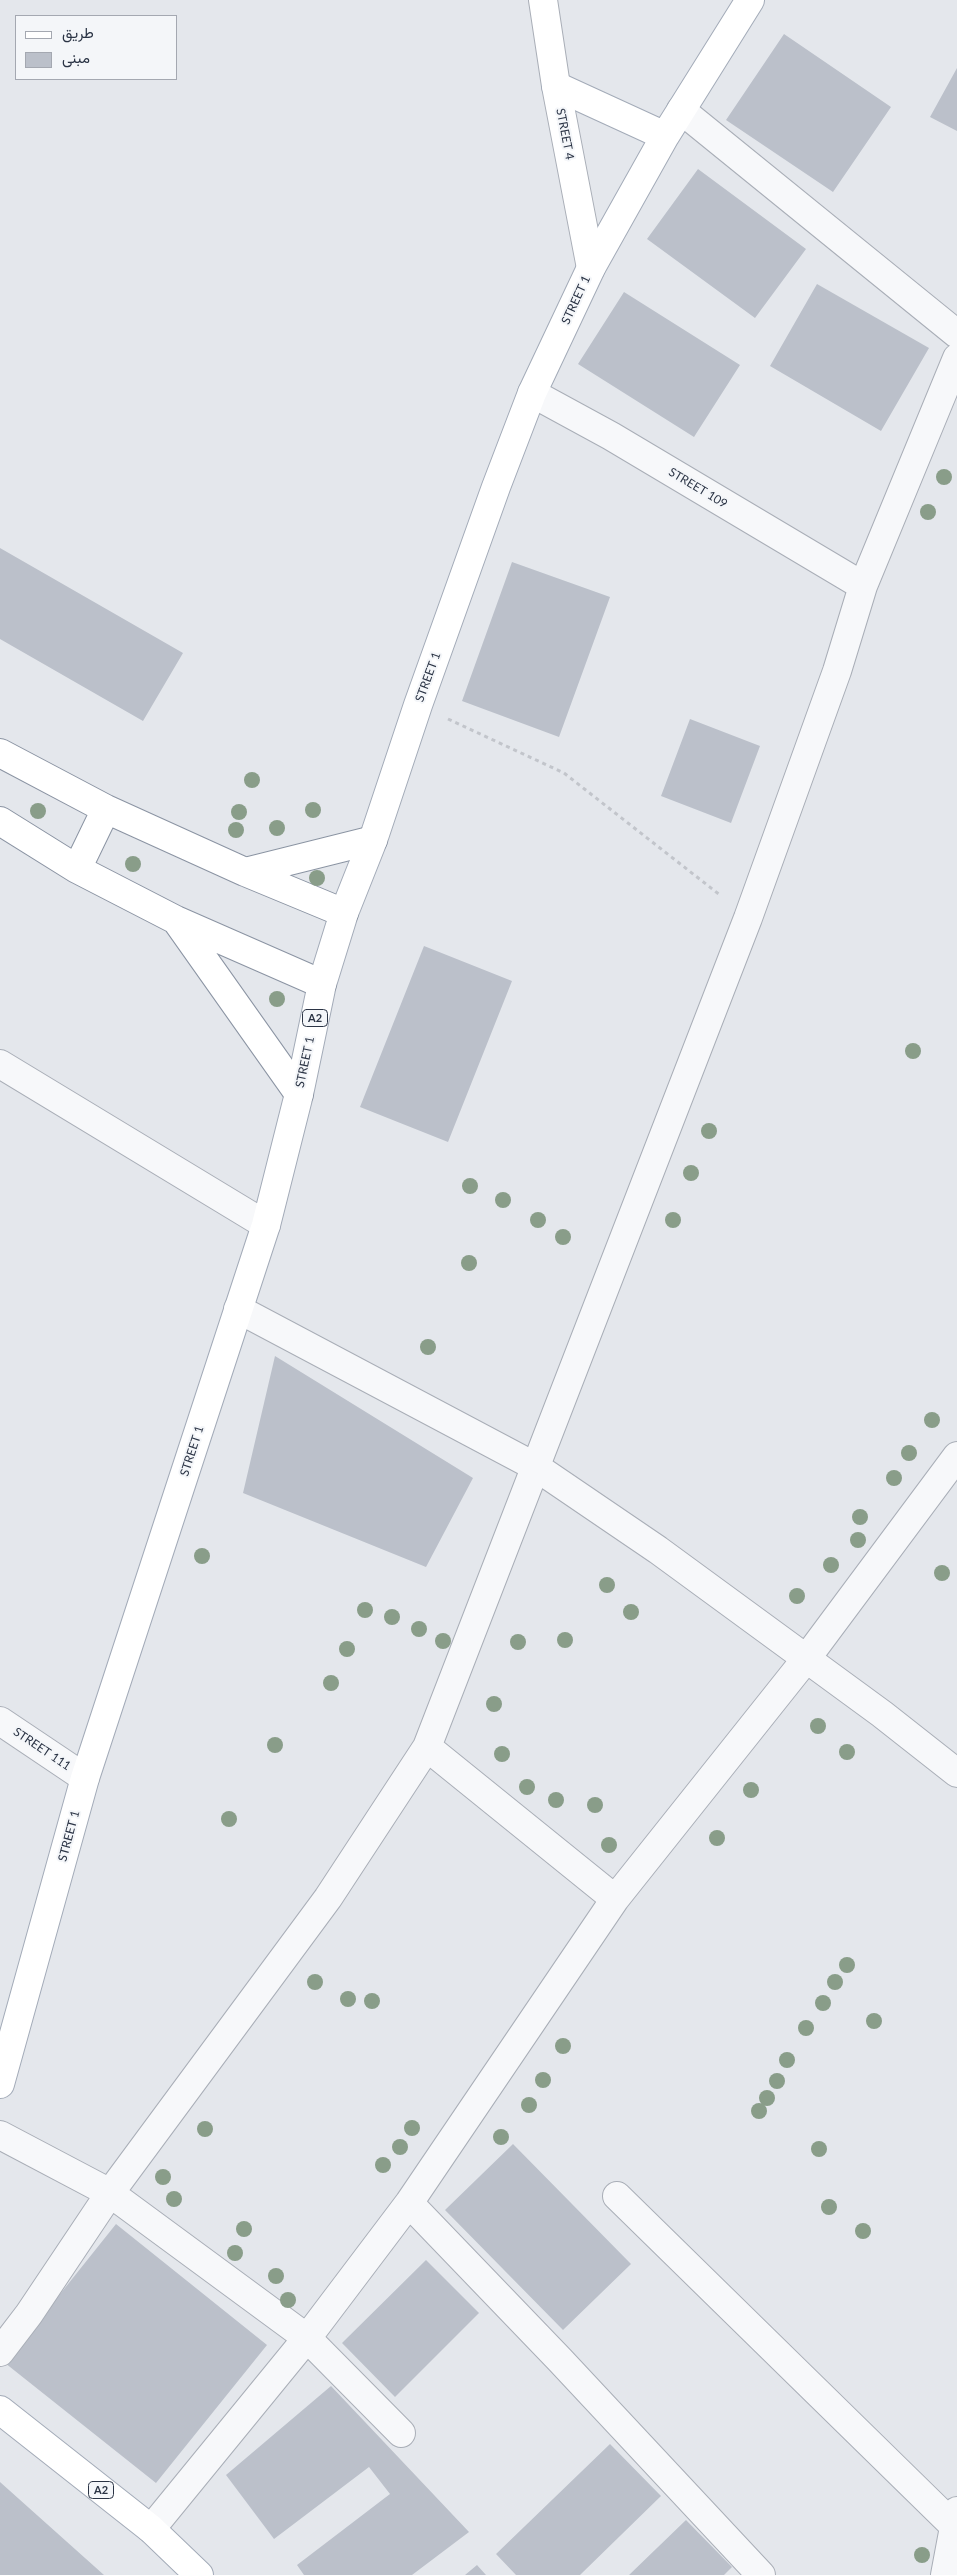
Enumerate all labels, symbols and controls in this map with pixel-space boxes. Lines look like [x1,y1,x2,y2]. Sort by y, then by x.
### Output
legend [15,15,178,80]
text: طريق [62,23,94,41]
text: مبنى [62,48,90,66]
street label: STREET 4 [553,107,577,161]
street label: STREET 1 [558,273,594,327]
street label: STREET 109 [666,465,730,511]
street label: STREET 1 [412,650,444,704]
road number: A2 [302,1010,328,1026]
street label: STREET 1 [293,1035,317,1089]
street label: STREET 1 [177,1424,207,1478]
street label: STREET 111 [11,1725,73,1773]
street label: STREET 1 [55,1809,83,1863]
road number: A2 [88,2482,114,2498]

